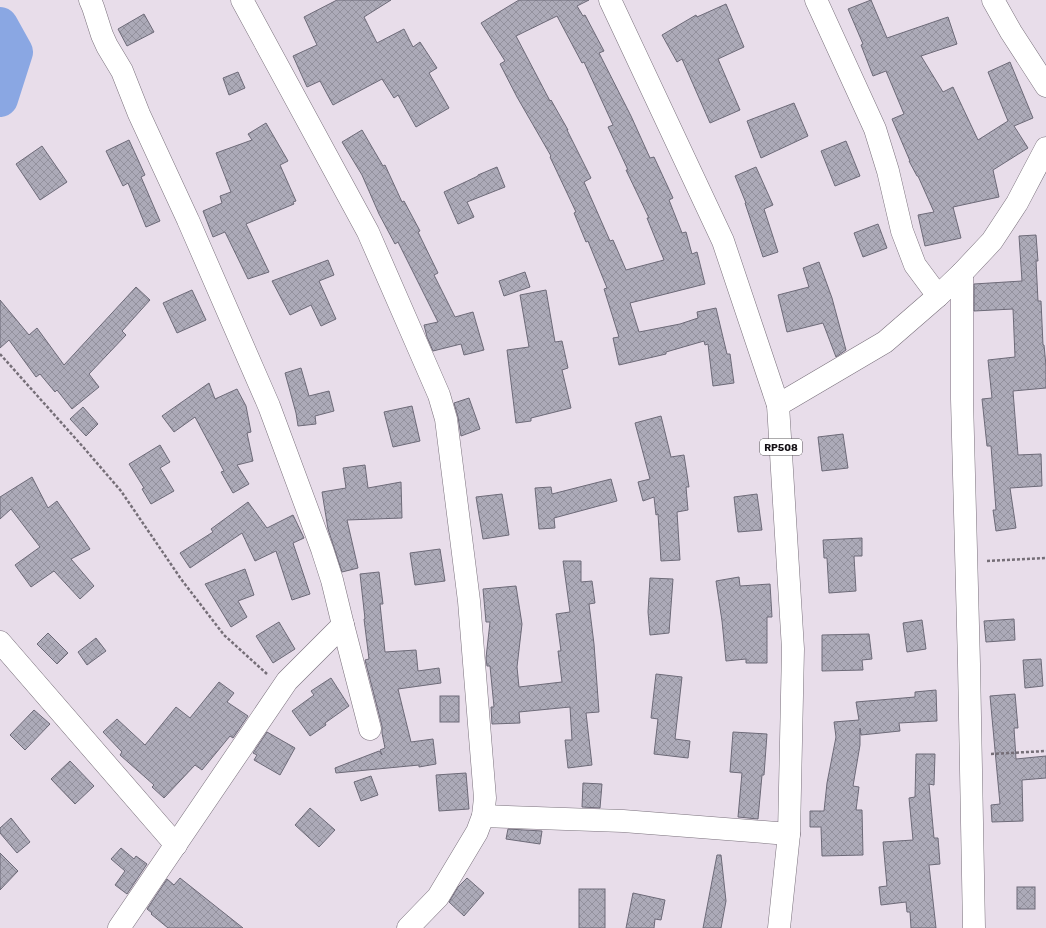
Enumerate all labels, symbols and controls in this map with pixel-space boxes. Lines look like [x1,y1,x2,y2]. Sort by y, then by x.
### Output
road number: RP508 [760,439,802,455]

